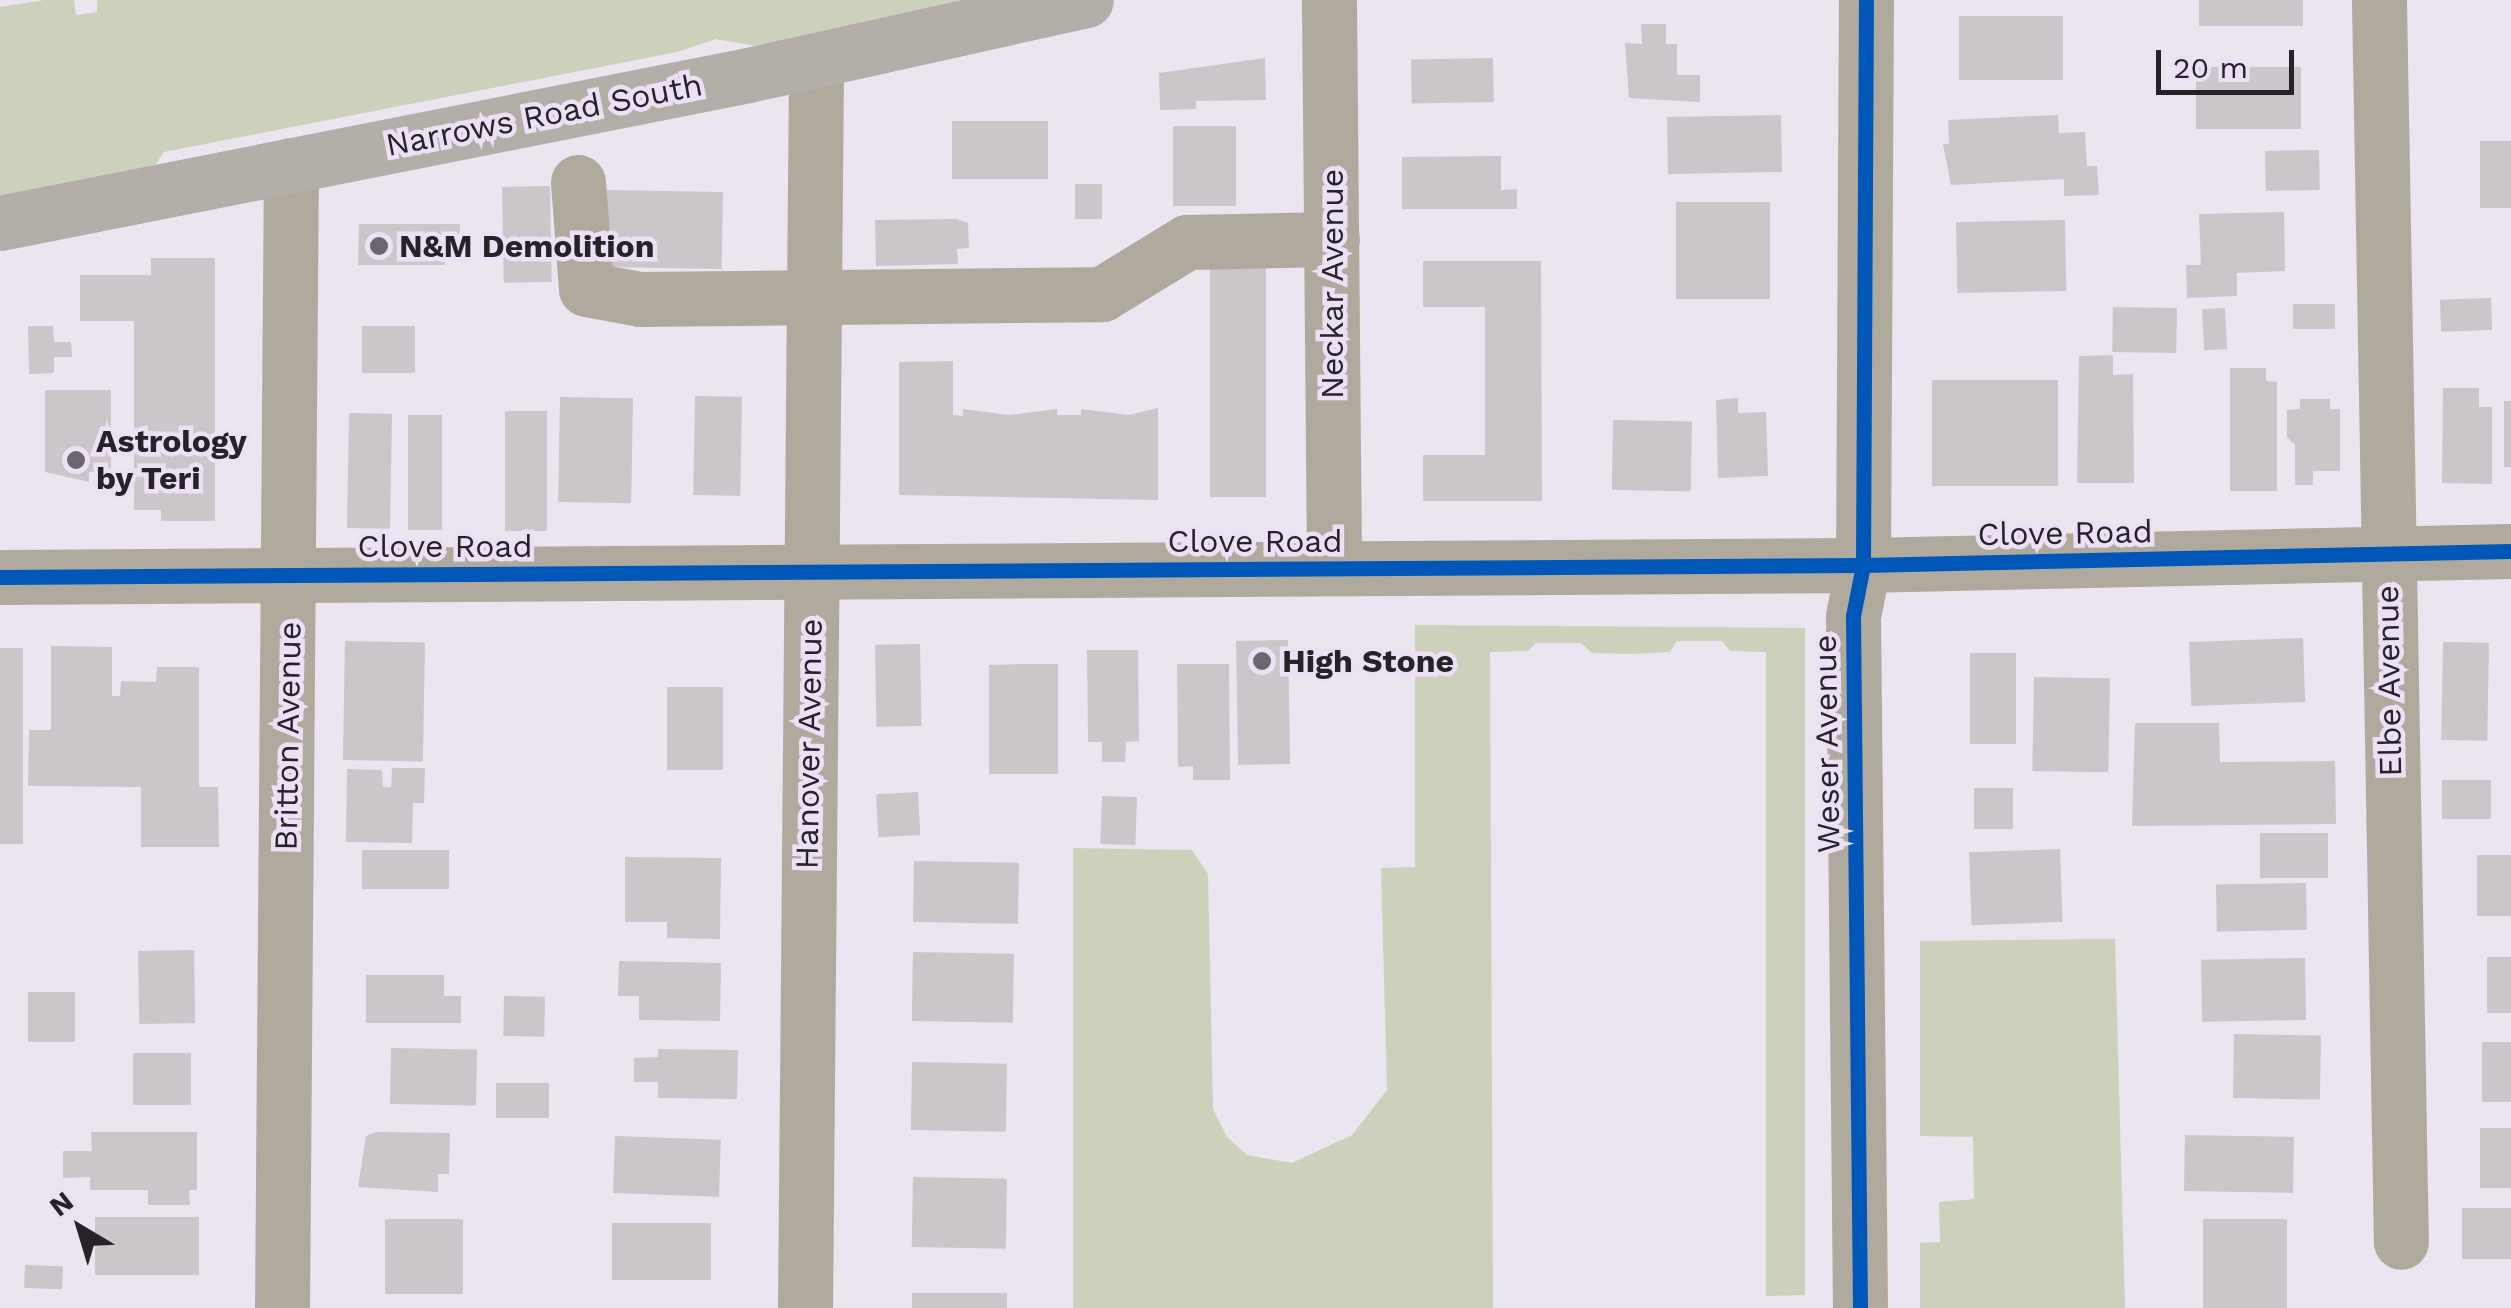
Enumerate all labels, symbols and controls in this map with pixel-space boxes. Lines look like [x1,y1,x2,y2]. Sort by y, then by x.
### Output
scale bar [2161,30,2298,92]
text: 20 m [2173,50,2248,85]
street label: Narrows Road South [383,65,705,165]
street label: Neckar Avenue [1313,168,1351,400]
place label: N&M Demolition [399,227,655,265]
marker: N&M Demolition [368,235,390,257]
place label: Astrology by Teri [96,423,247,498]
marker: Astrology by Teri [65,449,87,471]
street label: Clove Road [1977,512,2153,554]
street label: Clove Road [1167,522,1343,560]
street label: Clove Road [357,527,533,565]
street label: Elbe Avenue [2368,584,2410,778]
street label: Hanover Avenue [788,617,830,871]
street label: Britton Avenue [267,621,309,851]
street label: Weser Avenue [1806,633,1848,855]
place label: High Stone [1282,642,1454,680]
marker: High Stone [1251,650,1273,672]
north arrow [30,1178,130,1278]
text: N [43,1185,80,1223]

